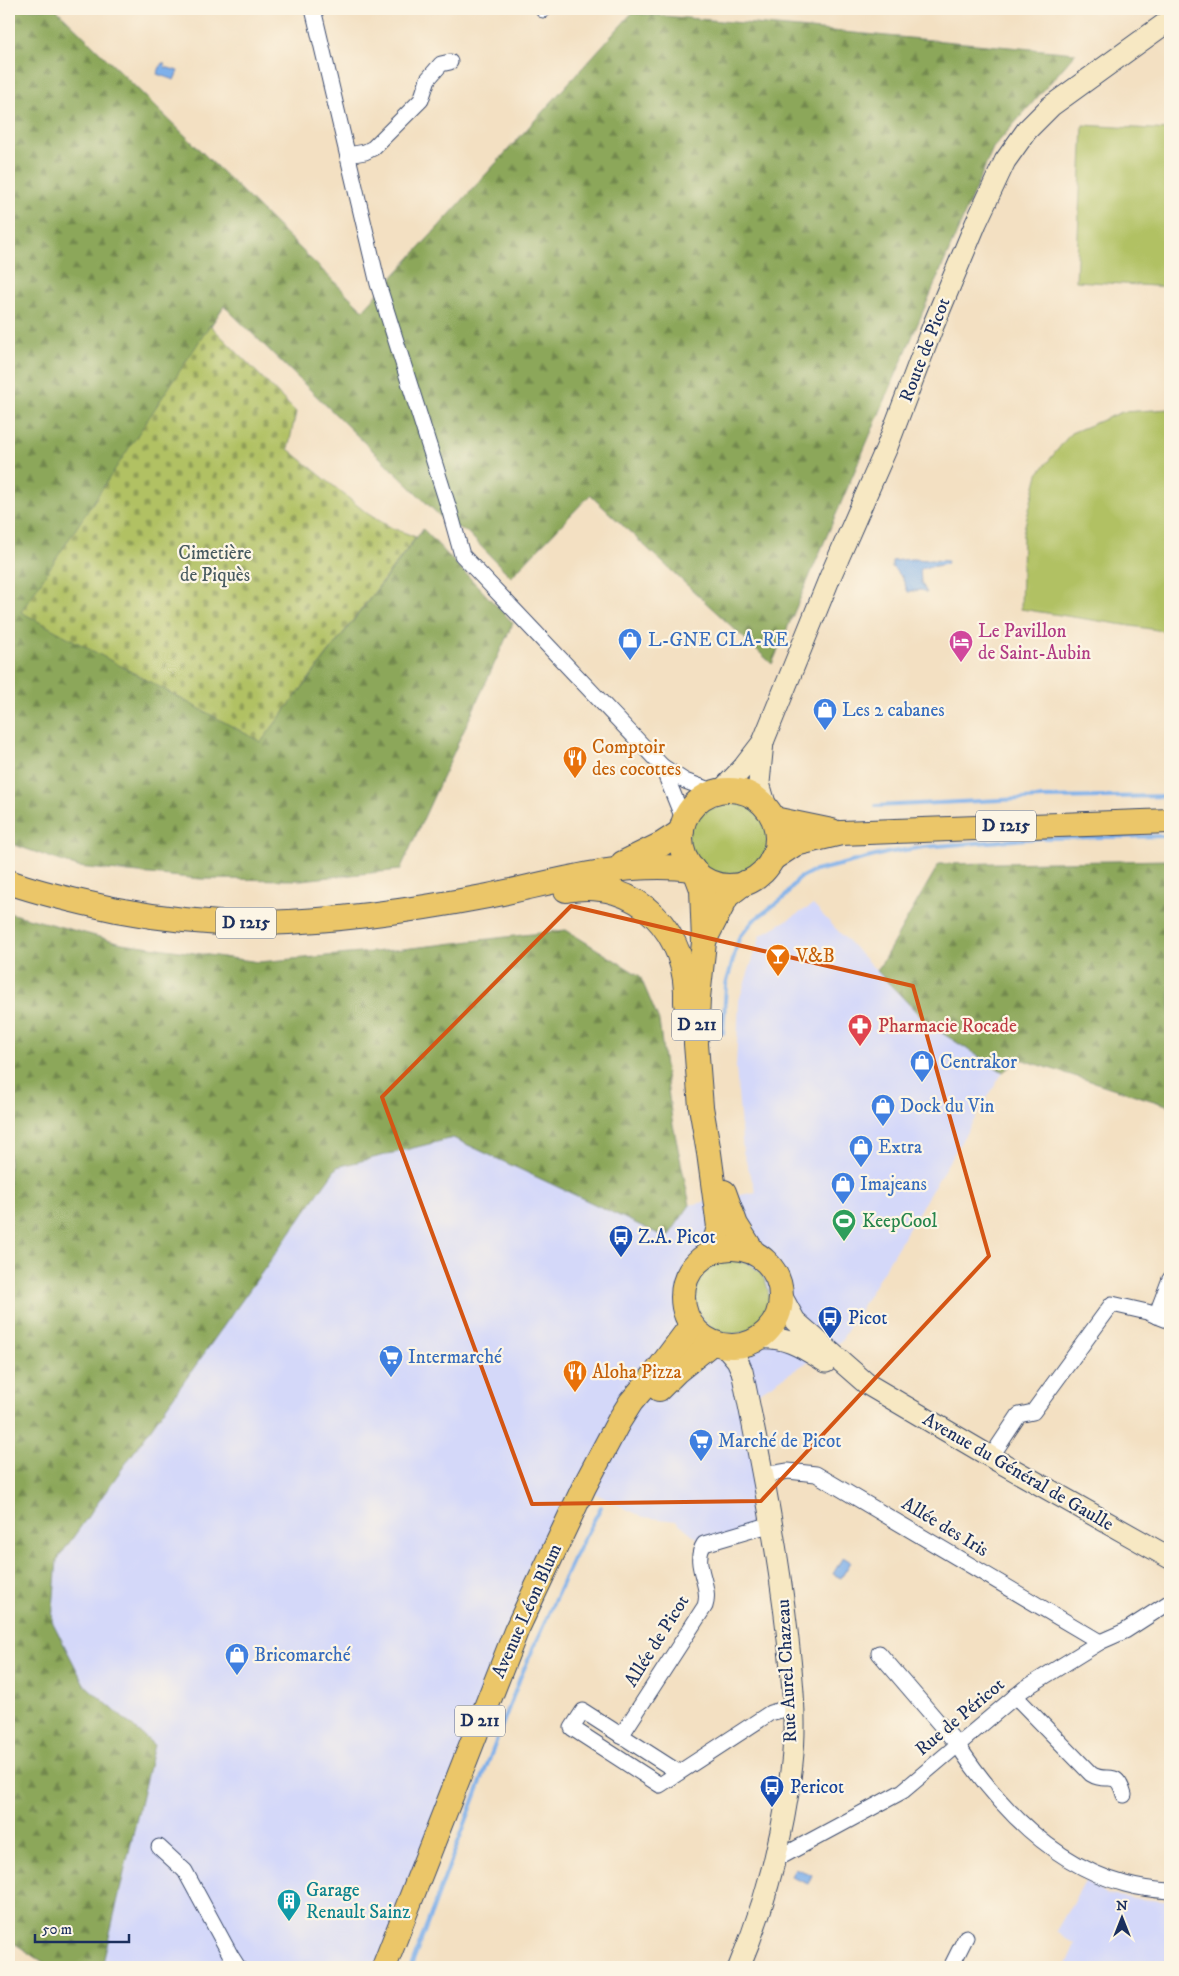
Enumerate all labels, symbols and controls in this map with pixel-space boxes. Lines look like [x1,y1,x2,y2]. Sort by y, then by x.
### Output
street label: Route de Picot [895,295,955,405]
park label: Cimetière de Piquès [178,542,252,588]
place label: Le Pavillon de Saint-Aubin [978,620,1091,665]
shop icon: L-GNE CLA-RE [617,627,643,661]
place label: L-GNE CLA-RE [648,629,788,652]
hotel icon: Le Pavillon de Saint-Aubin [948,629,974,663]
shop icon: Les 2 cabanes [812,697,838,731]
place label: Les 2 cabanes [842,699,945,722]
place label: Comptoir des cocottes [592,736,681,781]
restaurant icon: Comptoir des cocottes [562,745,588,779]
road number: D 1215 [976,810,1036,841]
road number: D 1215 [216,908,276,938]
bar icon: V&B [765,943,791,977]
place label: V&B [795,945,835,968]
road number: D 211 [672,1010,722,1040]
pharmacy icon: Pharmacie Rocade [847,1013,873,1047]
place label: Pharmacie Rocade [878,1015,1017,1038]
shop icon: Centrakor [909,1049,935,1083]
place label: Centrakor [940,1051,1017,1074]
shop icon: Dock du Vin [870,1093,896,1127]
place label: Dock du Vin [900,1095,995,1118]
shop icon: Extra [848,1134,874,1168]
place label: Extra [878,1136,922,1159]
shop icon: Imajeans [830,1171,856,1205]
place label: Imajeans [860,1173,927,1196]
sports icon: KeepCool [831,1208,857,1242]
place label: KeepCool [862,1210,937,1233]
bus stop icon: Z.A. Picot [608,1224,634,1258]
place label: Z.A. Picot [638,1226,716,1249]
bus stop icon: Picot [817,1305,843,1339]
place label: Picot [848,1307,887,1330]
supermarket icon: Intermarché [378,1344,404,1378]
place label: Intermarché [408,1346,502,1369]
restaurant icon: Aloha Pizza [562,1359,588,1393]
place label: Aloha Pizza [592,1361,681,1384]
street label: Avenue du Général de Gaulle [918,1408,1118,1536]
supermarket icon: Marché de Picot [688,1428,714,1462]
place label: Marché de Picot [718,1430,841,1453]
street label: Allée des Iris [897,1492,993,1562]
street label: Avenue Léon Blum [487,1540,567,1682]
street label: Allée de Picot [620,1591,694,1691]
street label: Rue Aurel Chazeau [772,1599,802,1743]
shop icon: Bricomarché [224,1642,250,1676]
place label: Bricomarché [254,1644,351,1667]
street label: Rue de Péricot [911,1673,1009,1761]
road number: D 211 [455,1705,505,1736]
bus stop icon: Pericot [759,1774,785,1808]
place label: Pericot [790,1776,844,1799]
place label: Garage Renault Sainz [306,1879,410,1924]
building icon: Garage Renault Sainz [276,1888,302,1922]
north arrow [1096,1894,1146,1944]
text: N [1116,1897,1128,1915]
scale bar [35,1911,129,1943]
text: 50 m [42,1920,72,1939]

